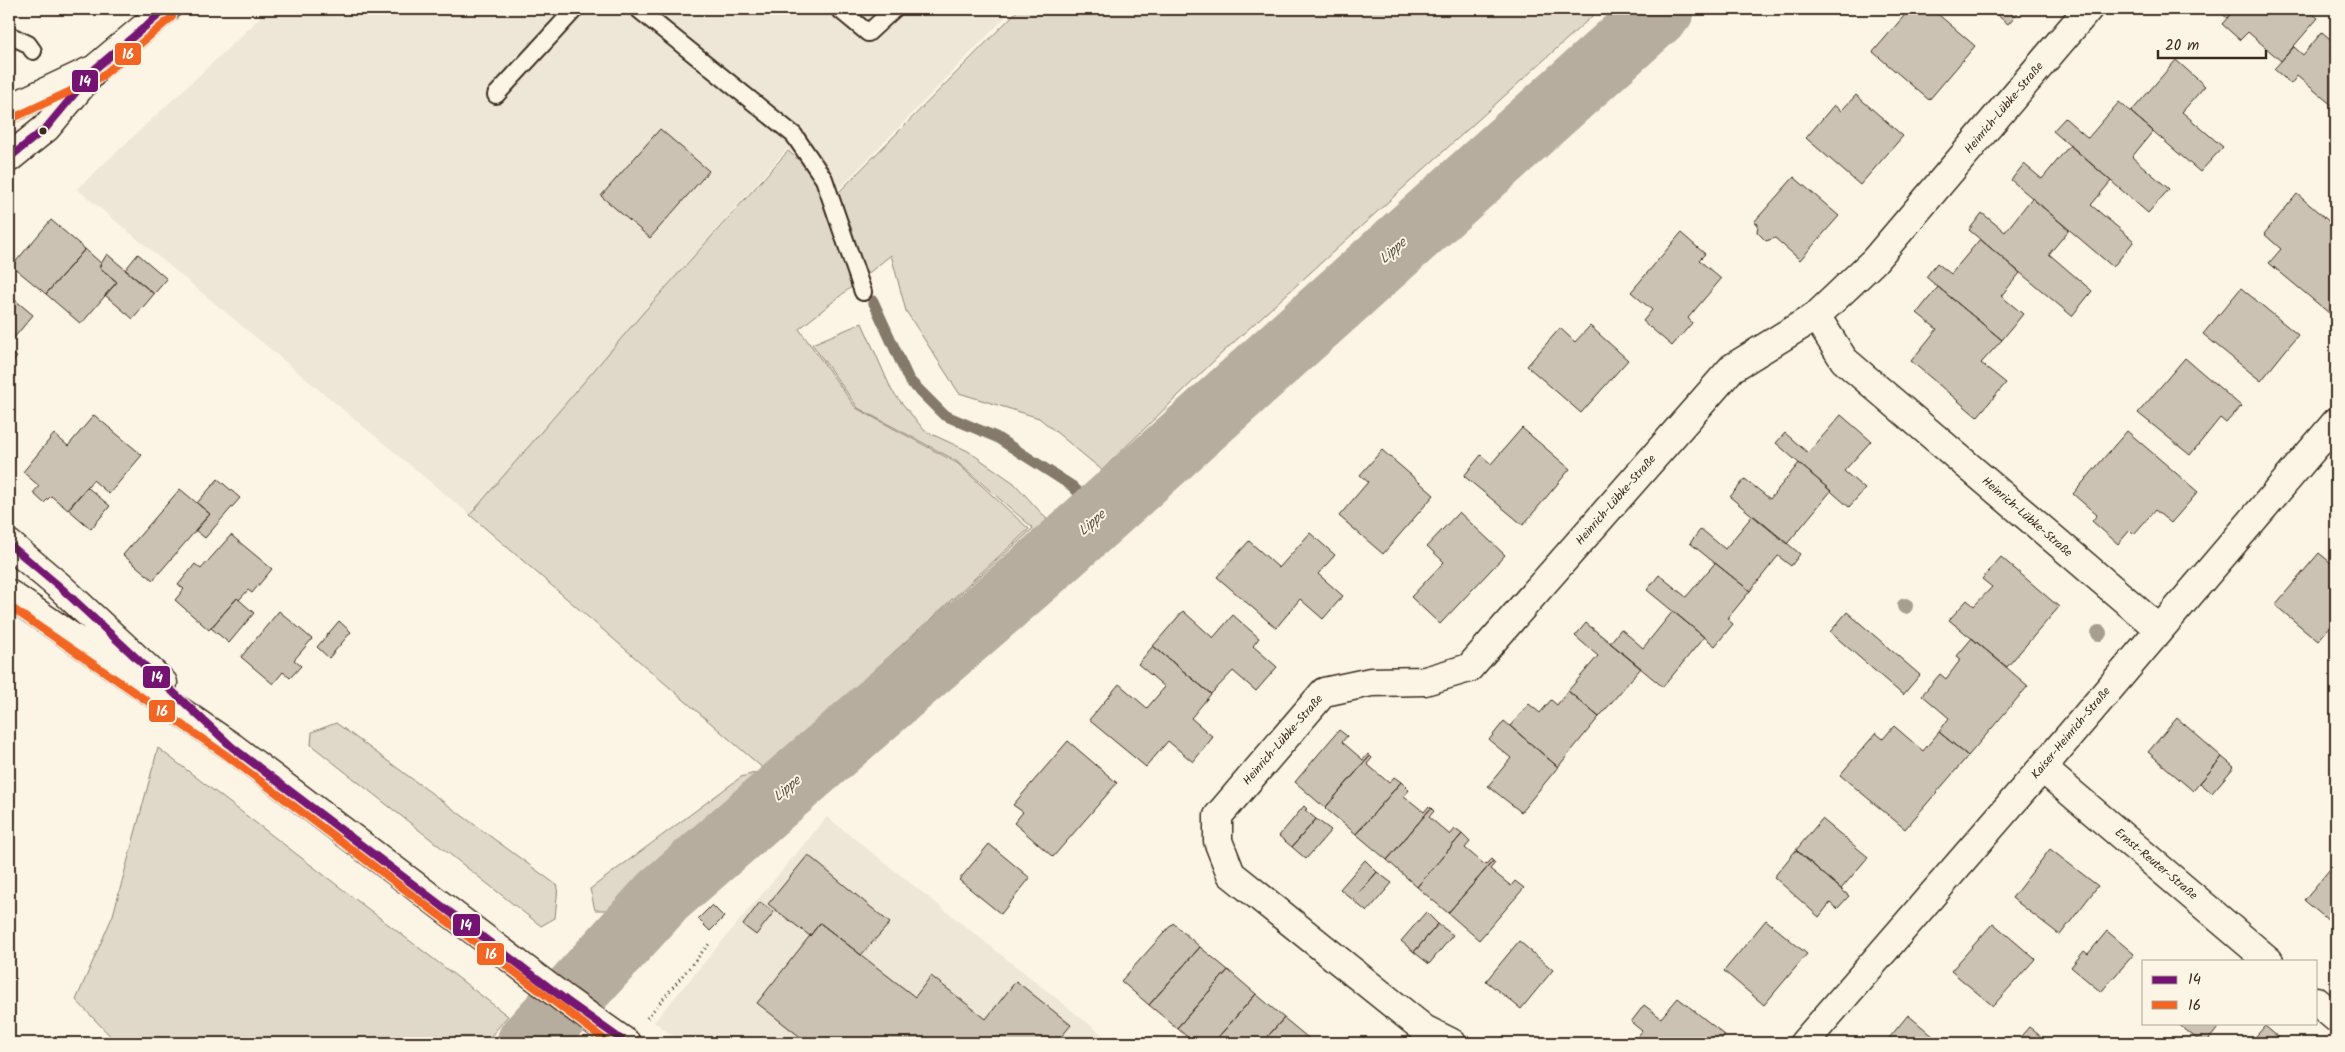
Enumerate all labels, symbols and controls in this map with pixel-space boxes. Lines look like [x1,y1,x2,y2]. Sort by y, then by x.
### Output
scale bar [2158,28,2265,60]
text: 20 m [2165,34,2199,58]
line badge: 16 [114,42,142,66]
text: 16 [122,44,134,66]
street label: Heinrich-Lübke-Straße [1960,57,2049,158]
line badge: 14 [71,69,99,93]
text: 14 [79,71,91,93]
unlabelled marker [38,126,48,136]
water label: Lippe [1374,231,1413,269]
street label: Heinrich-Lübke-Straße [1571,450,1661,550]
street label: Heinrich-Lübke-Straße [1977,472,2077,562]
water label: Lippe [1073,503,1112,541]
line badge: 14 [142,665,171,689]
text: 14 [151,667,163,689]
street label: Kaiser-Heinrich-Straße [2027,682,2116,783]
street label: Heinrich-Lübke-Straße [1238,690,1328,790]
line badge: 16 [148,699,176,723]
text: 16 [156,701,168,723]
water label: Lippe [768,770,807,807]
street label: Ernst-Reuter-Straße [2110,823,2202,905]
line badge: 14 [452,913,481,937]
text: 14 [460,915,472,937]
line badge: 16 [476,942,505,966]
text: 16 [485,944,497,966]
legend [2142,960,2318,1024]
text: 14 [2188,968,2201,992]
text: 16 [2188,994,2201,1018]

